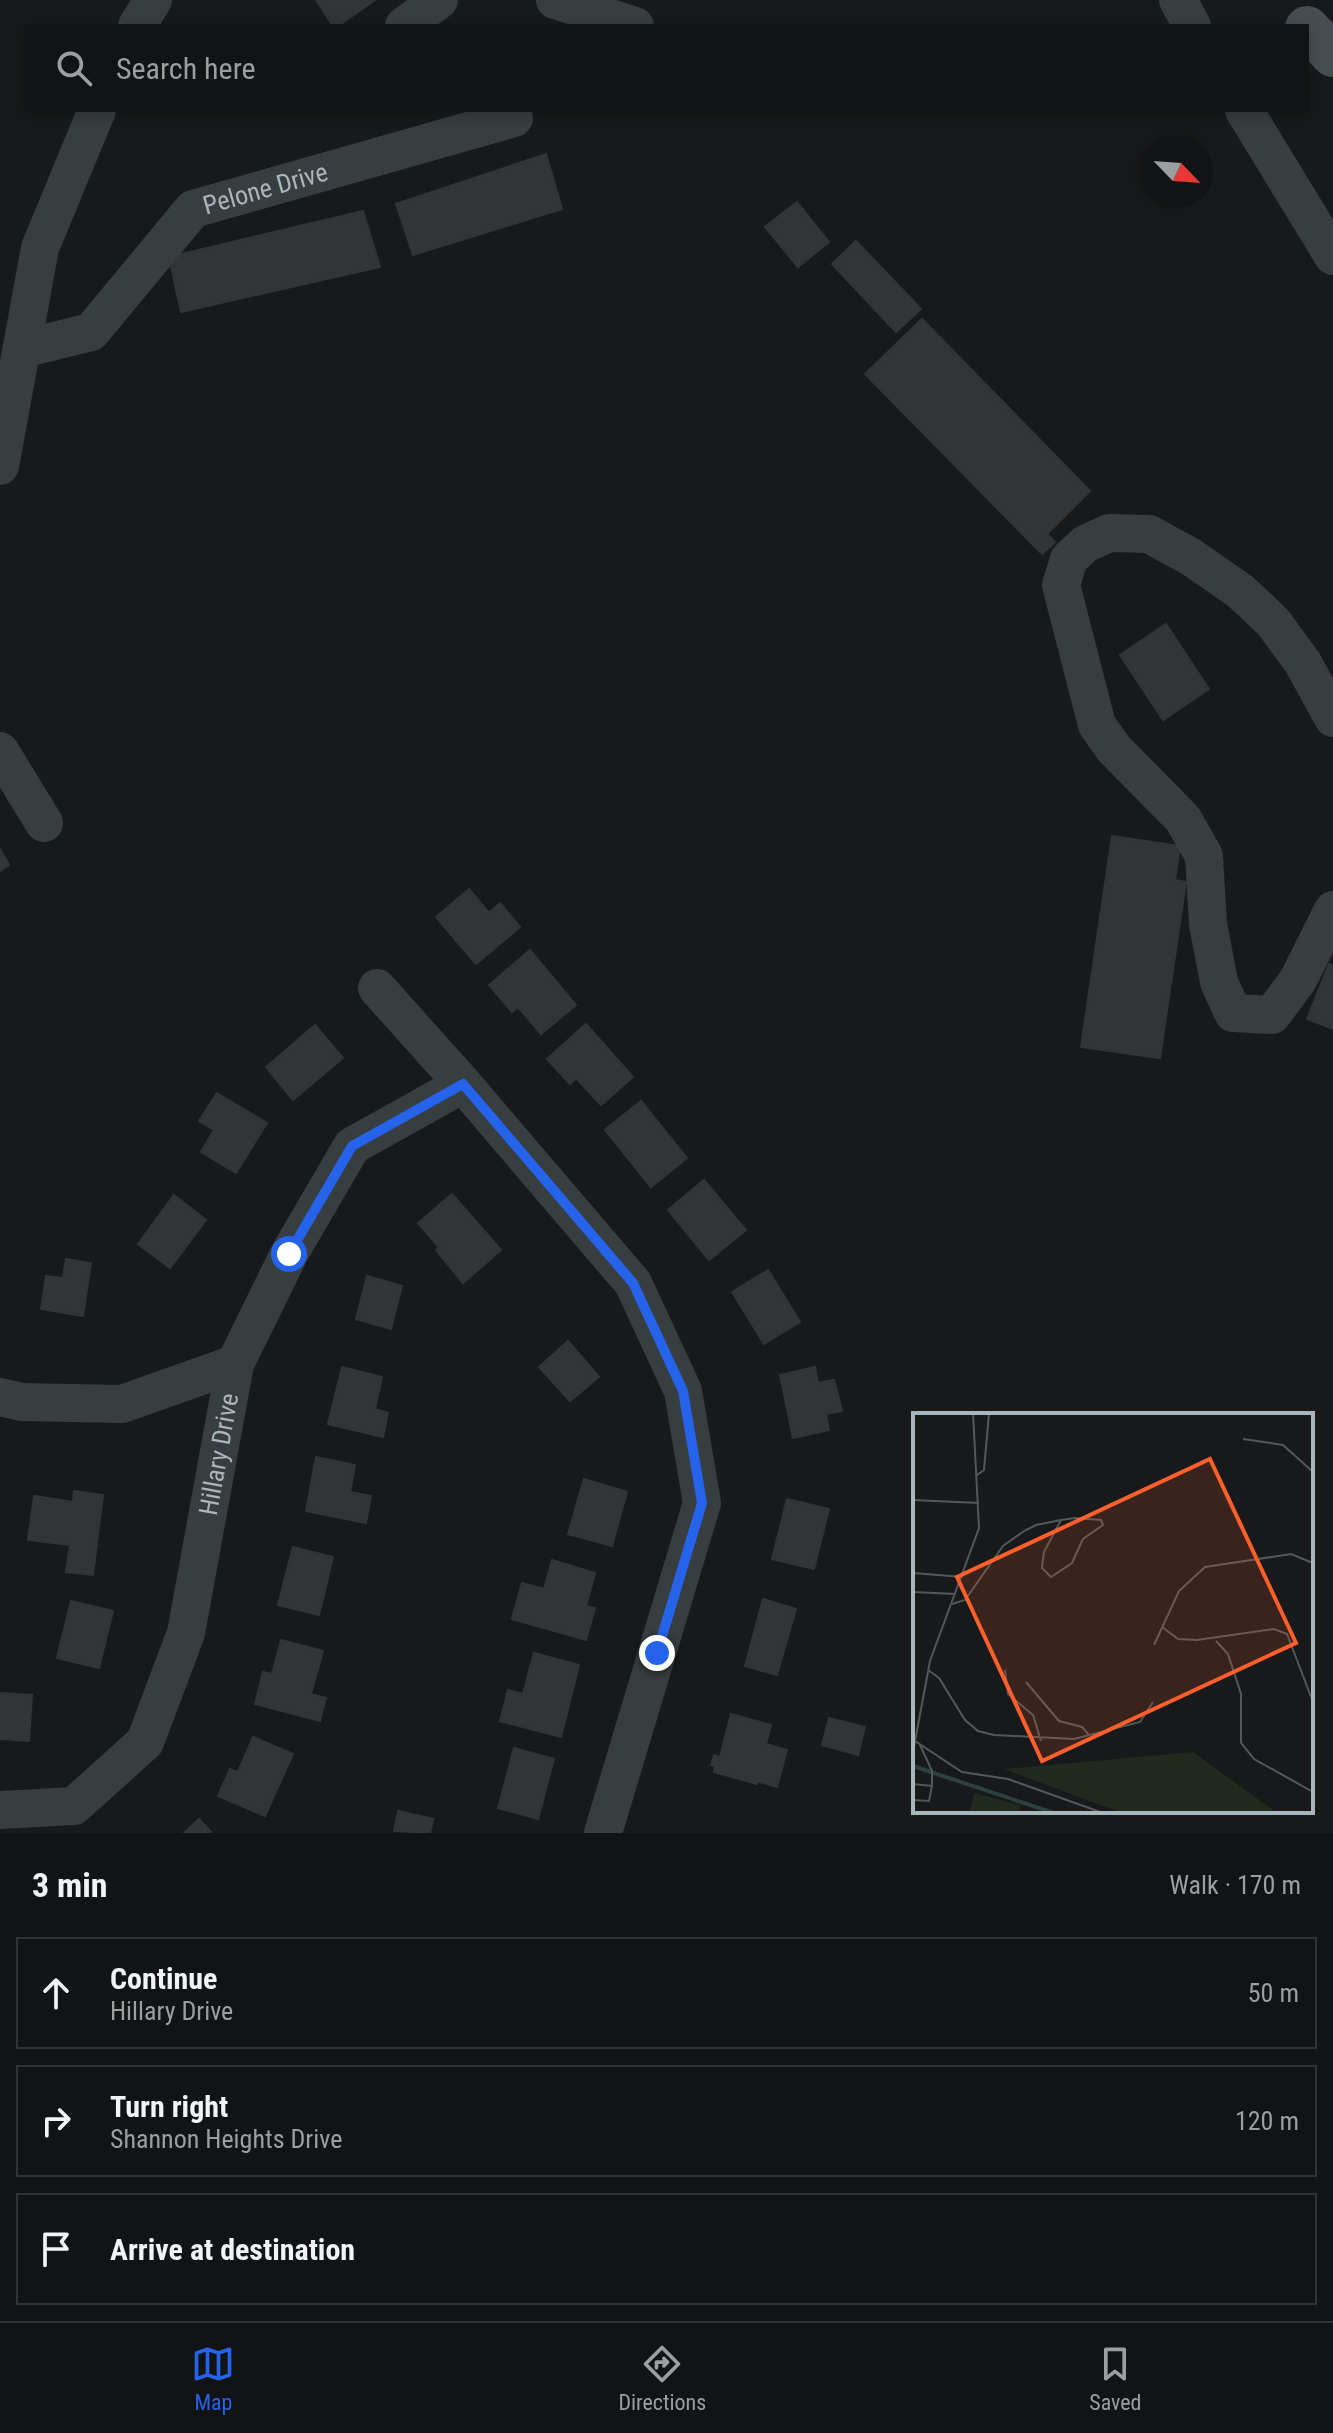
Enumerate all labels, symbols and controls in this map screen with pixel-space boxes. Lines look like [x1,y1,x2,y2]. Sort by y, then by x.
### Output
search box [24,24,1309,112]
icon: search [52,46,96,90]
text: Search here [116,51,256,86]
north arrow [1141,136,1213,208]
street label: Pelone Drive [200,157,331,220]
route start [271,1236,307,1272]
street label: Hillary Drive [193,1391,244,1517]
inset map [913,1413,1313,1813]
route end [639,1635,675,1671]
text: 3 min [32,1865,108,1905]
text: Walk · 170 m [1169,1870,1301,1900]
text: Continue [110,1961,217,1996]
icon: ahead [34,1971,78,2015]
text: 50 m [1248,1978,1299,2008]
text: Hillary Drive [110,1996,233,2026]
text: Turn right [110,2089,228,2124]
icon: right [34,2099,78,2143]
text: 120 m [1235,2106,1299,2136]
text: Shannon Heights Drive [110,2124,342,2154]
icon: arrive [34,2227,78,2271]
text: Arrive at destination [110,2232,355,2267]
tab: Map [191,2342,235,2415]
tab: Directions [618,2342,706,2415]
tab: Saved [1089,2342,1142,2415]

